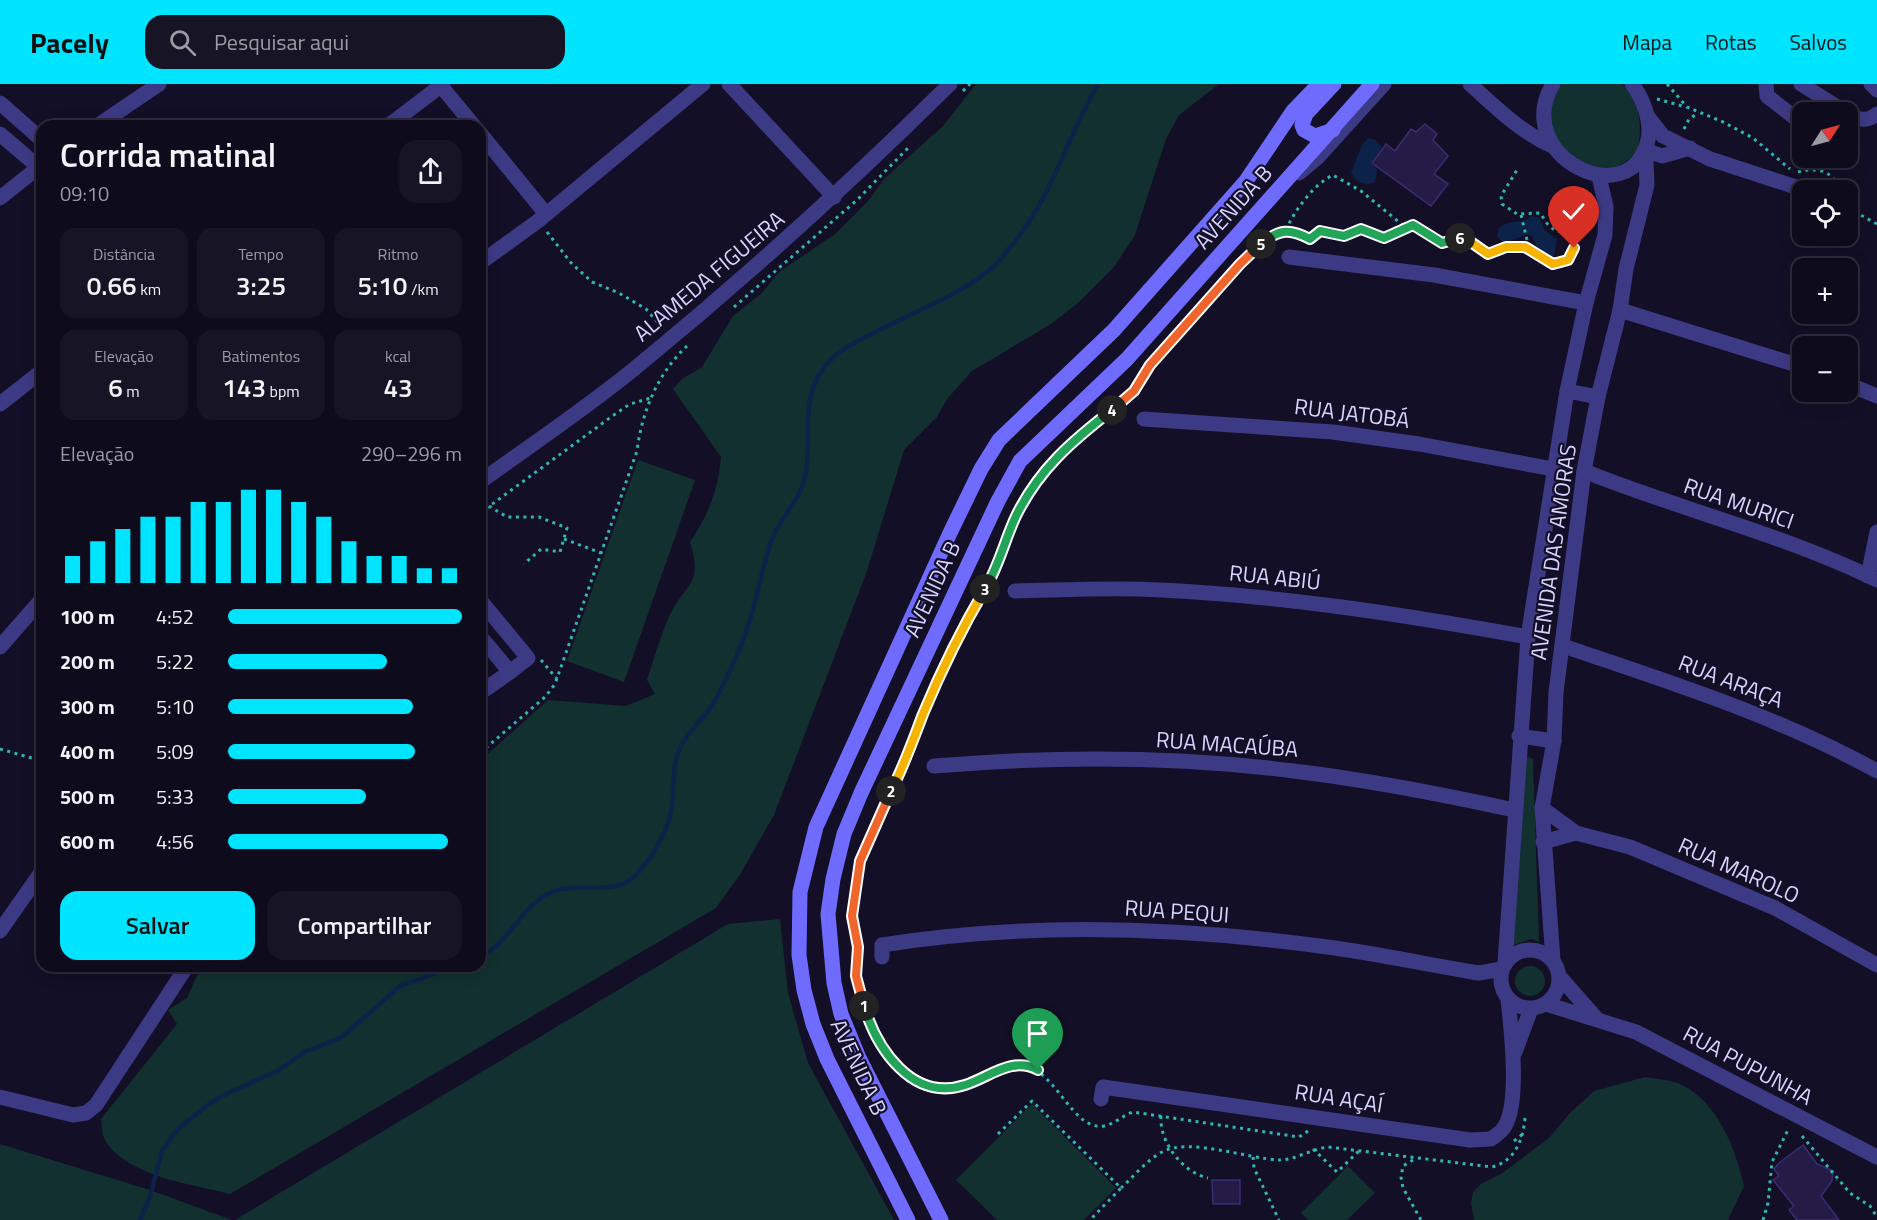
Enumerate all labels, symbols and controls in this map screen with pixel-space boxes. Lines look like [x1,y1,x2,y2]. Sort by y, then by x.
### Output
search box [145,15,565,69]
text: Pacely [30,21,109,64]
text: Pesquisar aqui [214,25,349,59]
icon: search [166,26,199,59]
text: Mapa [1622,26,1672,58]
text: Rotas [1705,26,1756,58]
text: Salvos [1789,26,1847,58]
north arrow [1792,102,1858,168]
map controls [1792,102,1858,402]
text: Corrida matinal [60,130,276,180]
button: share [399,140,462,203]
street label: AVENIDA B [1186,157,1280,257]
text: 09:10 [60,178,109,209]
button: locate [1792,180,1858,246]
pin [1548,186,1599,248]
icon: check [1557,195,1590,228]
street label: ALAMEDA FIGUEIRA [626,203,792,349]
pin: 6 [1445,223,1475,253]
text: 6 [1456,226,1464,250]
pin: 5 [1246,229,1276,259]
text: 5 [1257,232,1265,256]
text: Distância [93,242,155,266]
text: Tempo [238,242,284,266]
text: Ritmo [378,242,418,266]
button: + [1792,258,1858,324]
text: 0.66 [87,266,137,305]
text: 3:25 [236,266,286,305]
text: 5:10 [357,266,407,305]
text: km [137,277,161,301]
text: /km [407,277,439,301]
button: − [1792,336,1858,402]
text: Elevação [94,344,154,368]
text: Batimentos [222,344,300,368]
text: kcal [385,344,411,368]
text: 6 [108,368,123,407]
text: 143 [222,368,266,407]
text: 43 [383,368,413,407]
text: m [123,379,140,403]
text: bpm [266,379,300,403]
street label: RUA JATOBÁ [1292,389,1412,437]
pin: 4 [1097,395,1127,425]
text: 4 [1108,398,1116,422]
text: Elevação [60,438,134,469]
text: 290–296 m [361,438,462,469]
street label: AVENIDA DAS AMORAS [1521,442,1585,662]
street label: RUA MURICI [1679,468,1799,538]
street label: AVENIDA B [895,535,969,643]
street label: RUA ABIÚ [1228,555,1322,599]
pin: 3 [970,574,1000,604]
text: 3 [981,577,989,601]
text: 100 m [60,601,115,632]
text: 4:52 [156,601,194,632]
street label: RUA ARAÇA [1674,645,1788,717]
text: 200 m [60,646,115,677]
text: 5:22 [156,646,194,677]
text: 300 m [60,691,115,722]
text: 5:10 [156,691,194,722]
street label: RUA MACAÚBA [1155,722,1299,766]
text: 400 m [60,736,115,767]
text: 5:09 [156,736,194,767]
pin: 2 [876,776,906,806]
text: 2 [887,779,895,803]
text: 500 m [60,781,115,812]
text: 5:33 [156,781,194,812]
text: 600 m [60,826,115,857]
text: 4:56 [156,826,194,857]
street label: RUA MAROLO [1673,828,1805,912]
street label: RUA PEQUI [1124,890,1230,932]
button: Salvar [60,891,255,960]
button: Compartilhar [267,891,462,960]
pin: 1 [849,991,879,1021]
text: 1 [860,994,868,1018]
pin [1012,1008,1063,1070]
street label: AVENIDA B [822,1013,896,1121]
street label: RUA PUPUNHA [1677,1016,1819,1114]
icon: arrive [1021,1017,1054,1050]
street label: RUA AÇAÍ [1292,1074,1386,1122]

